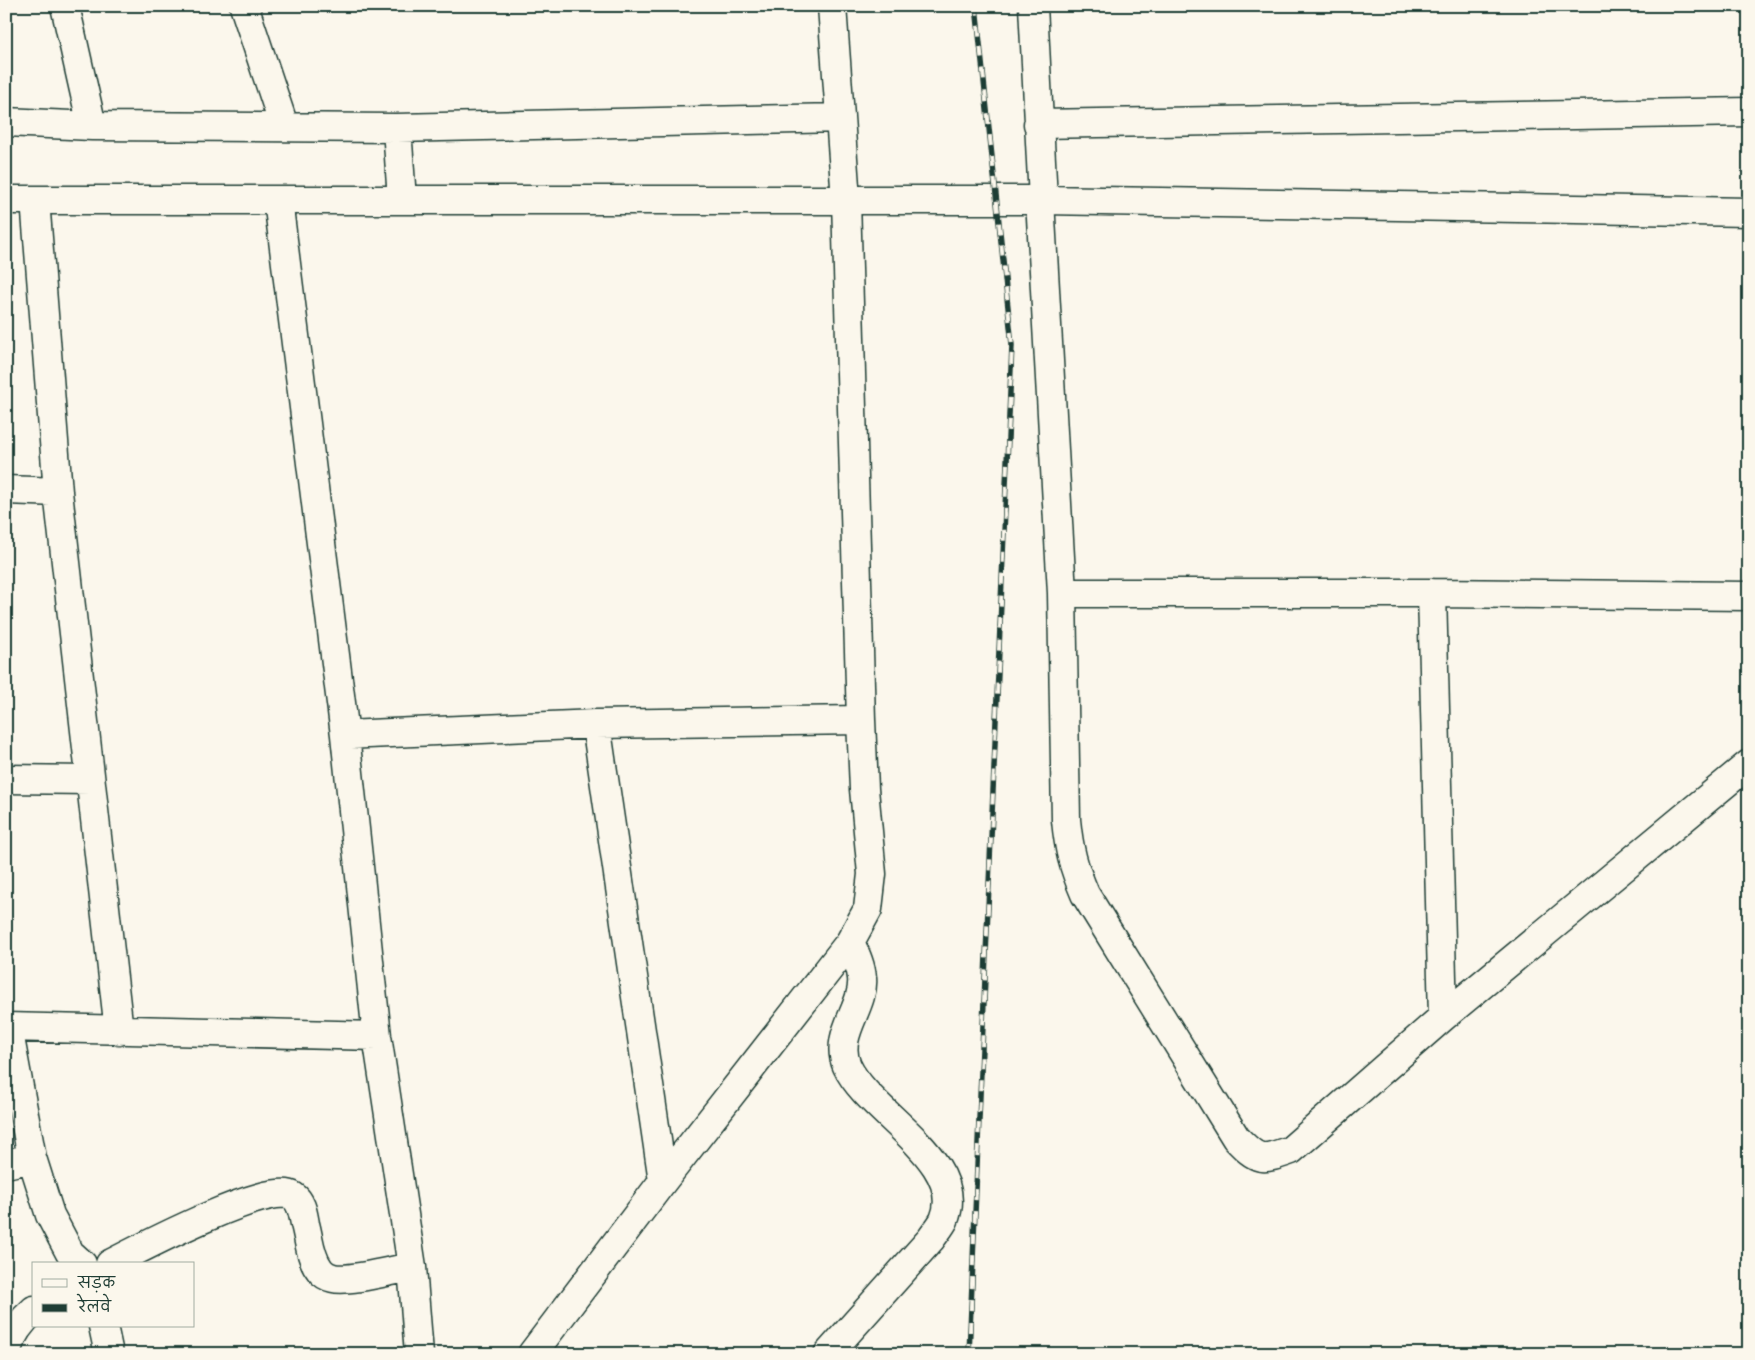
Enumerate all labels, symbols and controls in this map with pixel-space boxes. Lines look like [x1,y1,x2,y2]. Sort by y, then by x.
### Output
legend [32,1262,195,1328]
text: सड़क [77,1273,116,1294]
text: रेलवे [76,1293,112,1318]

